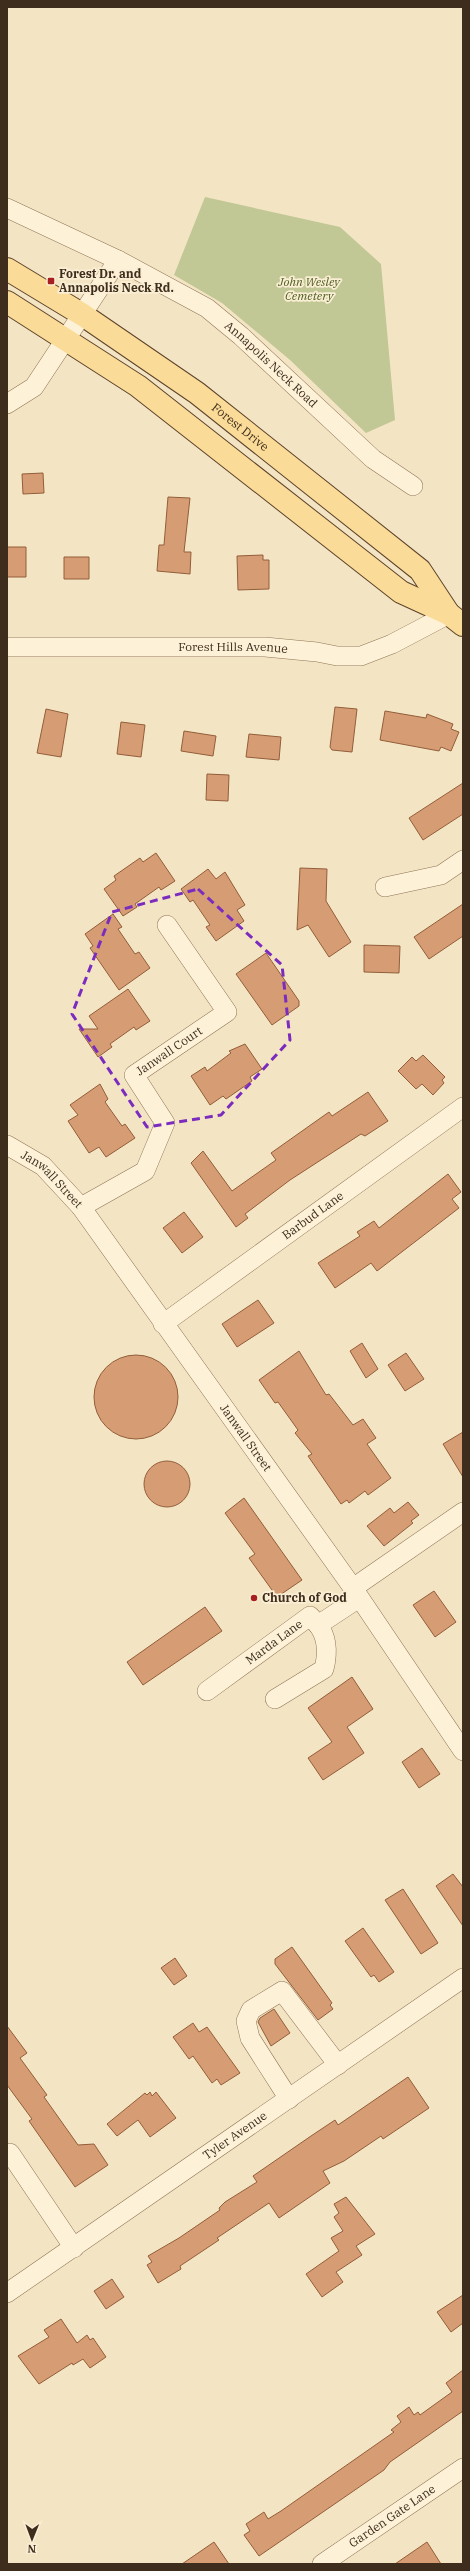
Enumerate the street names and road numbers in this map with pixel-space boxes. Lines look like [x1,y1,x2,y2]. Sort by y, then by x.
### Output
street label: Annapolis Neck Road [222,318,321,410]
street label: Forest Drive [209,400,272,454]
street label: Forest Hills Avenue [178,639,289,656]
street label: Janwall Court [133,1023,205,1079]
street label: Janwall Street [19,1147,86,1211]
street label: Barbud Lane [279,1188,346,1242]
street label: Janwall Street [217,1401,275,1474]
street label: Marda Lane [242,1616,305,1667]
street label: Tyler Avenue [200,2108,270,2163]
street label: Garden Gate Lane [346,2481,438,2550]

